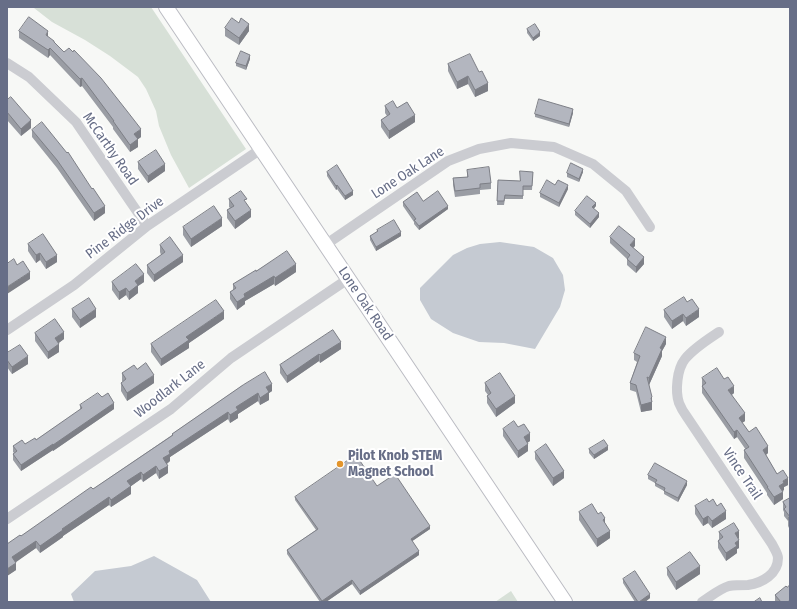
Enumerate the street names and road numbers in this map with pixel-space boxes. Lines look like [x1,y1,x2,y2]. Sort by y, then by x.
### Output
street label: McCarthy Road [79,109,141,189]
street label: Lone Oak Lane [368,143,448,203]
street label: Pine Ridge Drive [83,193,167,263]
street label: Lone Oak Road [334,264,396,344]
street label: Woodlark Lane [131,356,209,422]
street label: Vince Trail [719,445,765,503]

